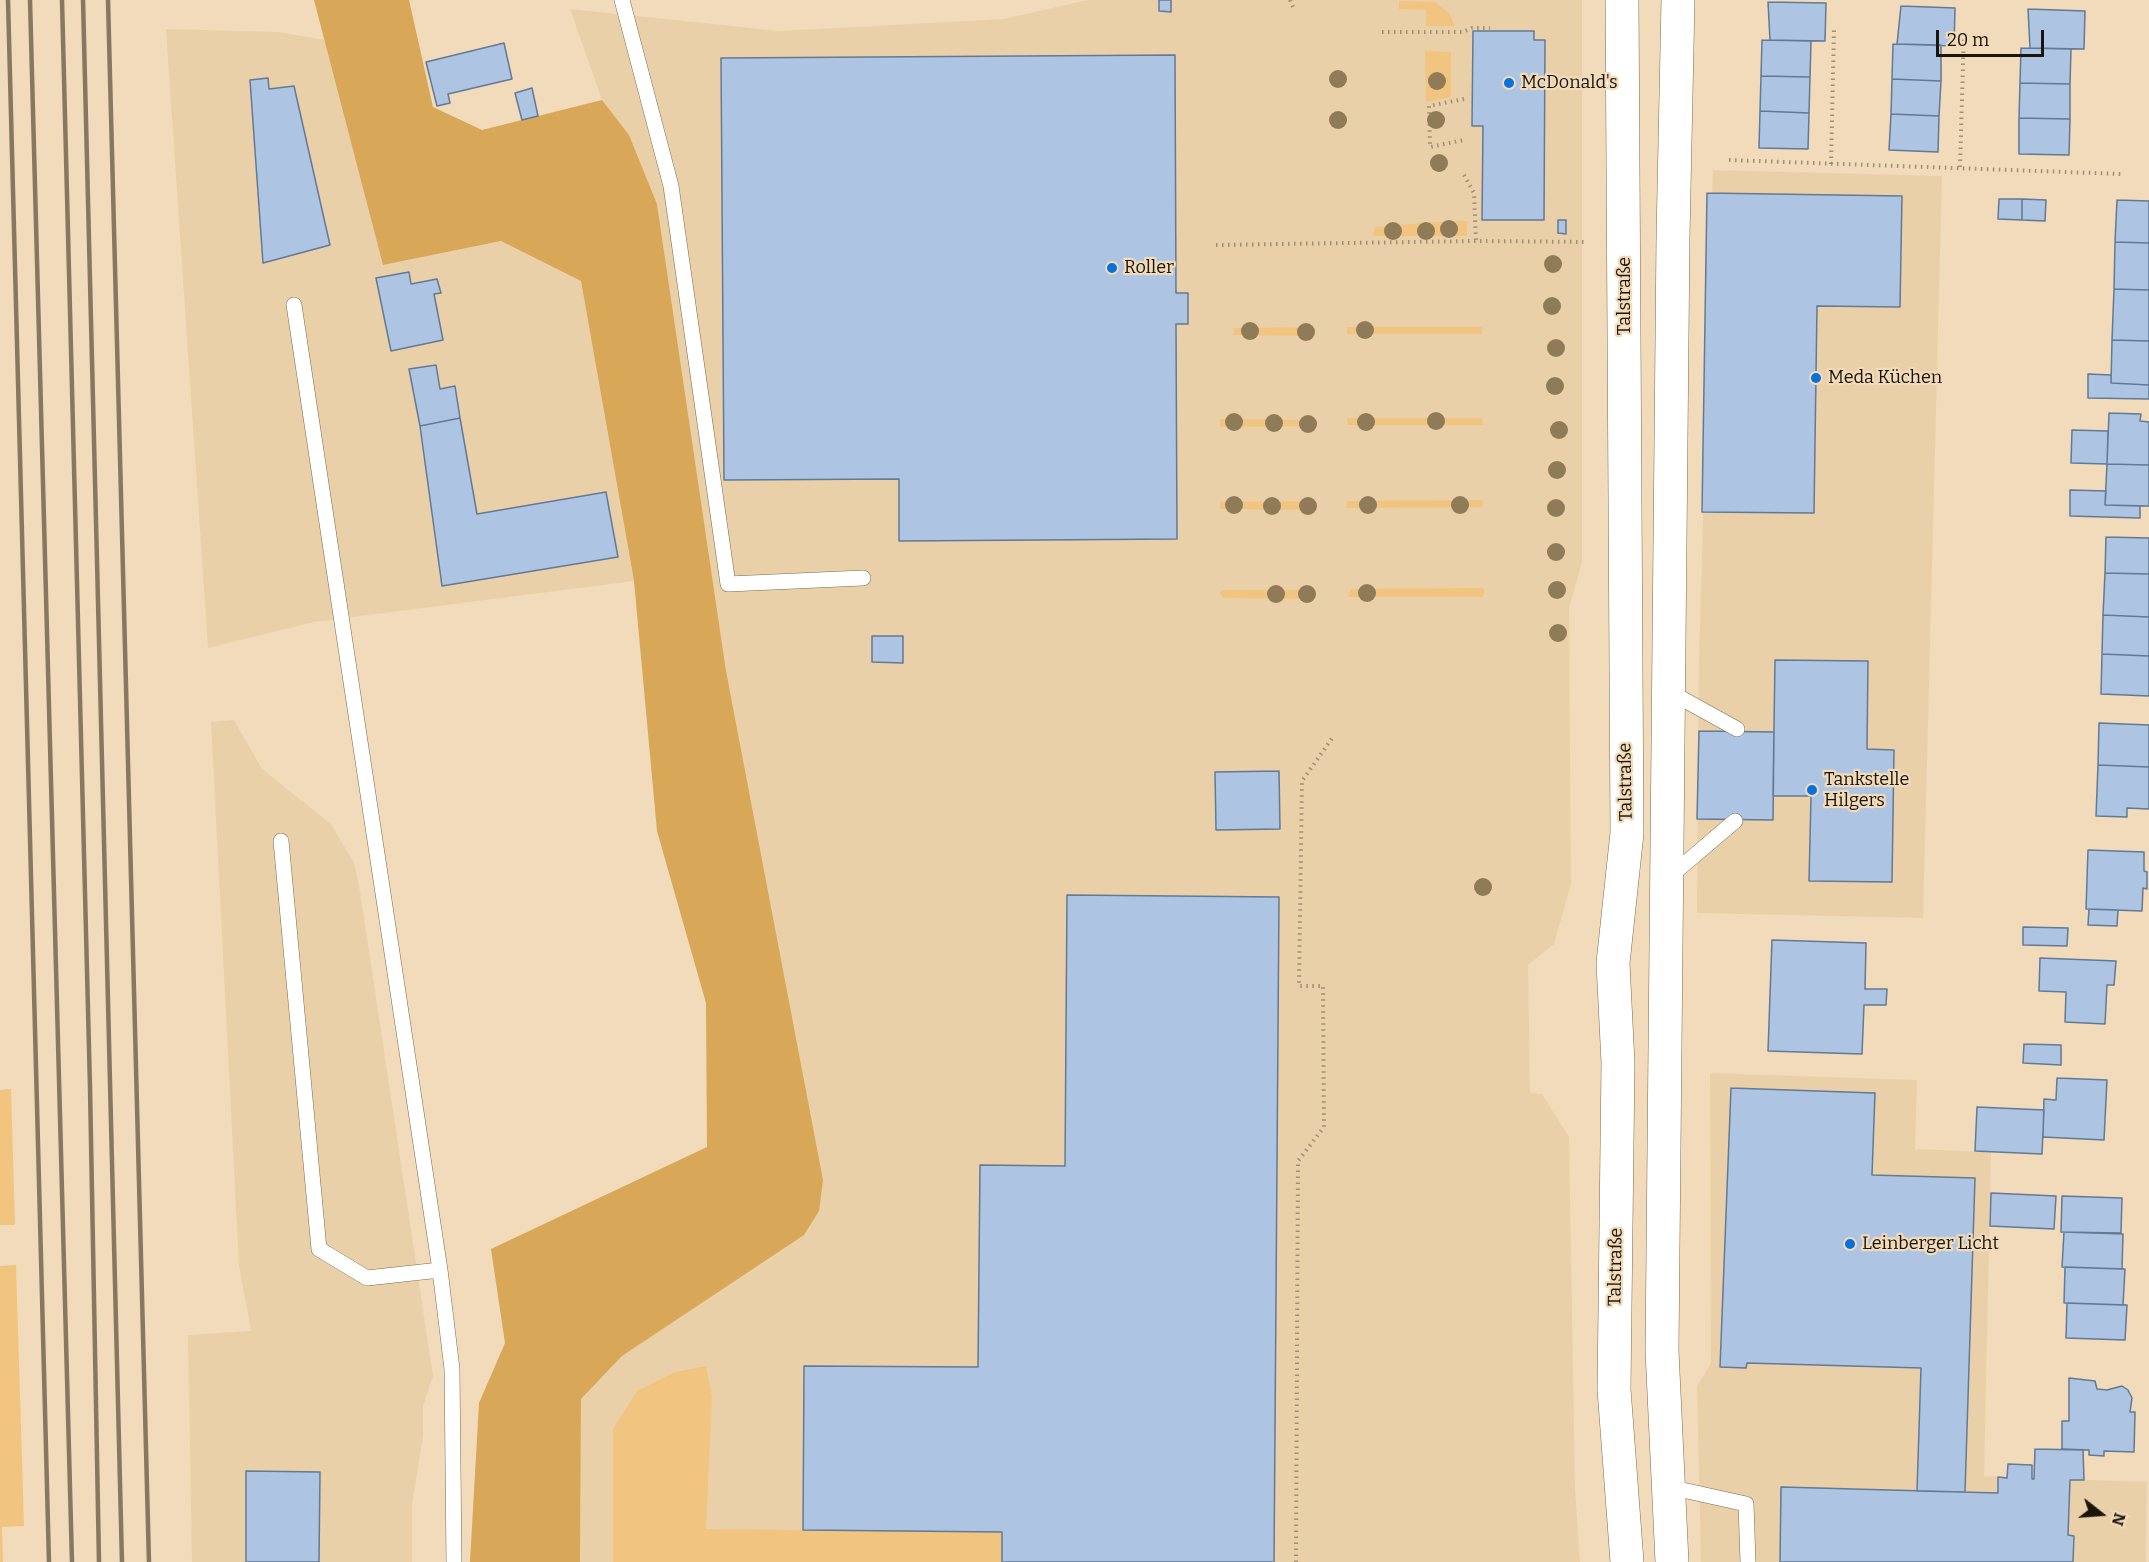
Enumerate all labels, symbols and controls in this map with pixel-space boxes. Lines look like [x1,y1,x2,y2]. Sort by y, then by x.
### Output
scale bar [1939,18,2047,56]
text: 20 m [1947,29,1989,51]
place label: McDonald's [1521,72,1618,94]
marker: McDonald's [1502,76,1516,90]
place label: Roller [1124,257,1174,279]
street label: Talstraße [1614,257,1636,335]
marker: Roller [1105,261,1119,275]
place label: Meda Küchen [1828,367,1942,389]
marker: Meda Küchen [1809,371,1823,385]
street label: Talstraße [1615,743,1637,821]
place label: Tankstelle Hilgers [1824,769,1909,812]
marker: Tankstelle Hilgers [1805,783,1819,797]
street label: Talstraße [1605,1228,1627,1306]
place label: Leinberger Licht [1862,1233,1999,1255]
marker: Leinberger Licht [1843,1237,1857,1251]
north arrow [2071,1484,2131,1544]
text: N [2108,1511,2130,1528]

